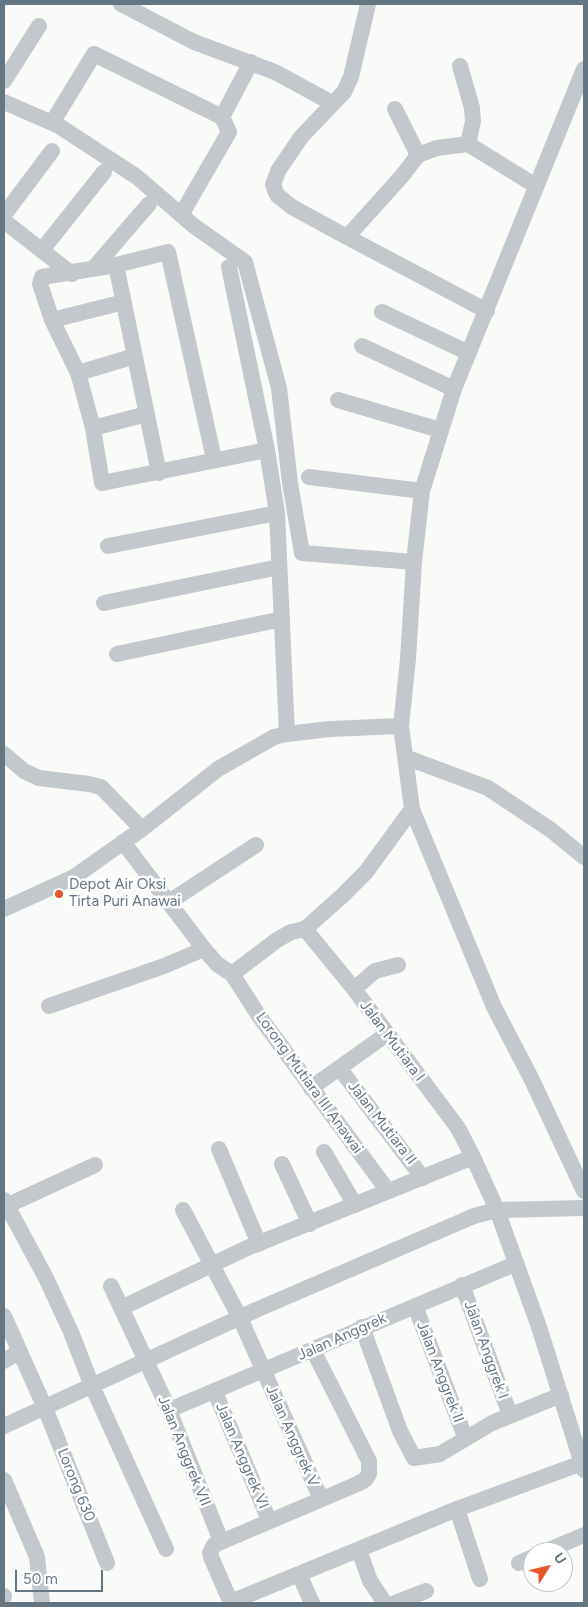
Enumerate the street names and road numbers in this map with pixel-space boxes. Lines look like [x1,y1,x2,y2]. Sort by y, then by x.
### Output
street label: Jalan Mutiara I [356,997,428,1085]
street label: Lorong Mutiara III Anawai [252,1009,366,1157]
street label: Jalan Mutiara II [344,1078,420,1168]
street label: Jalan Anggrek I [460,1299,512,1401]
street label: Jalan Anggrek [295,1309,389,1365]
street label: Jalan Anggrek II [412,1319,468,1425]
street label: Jalan Anggrek V [262,1382,322,1490]
street label: Jalan Anggrek VII [154,1393,214,1509]
street label: Jalan Anggrek VI [212,1400,272,1512]
street label: Lorong 630 [53,1446,99,1524]

